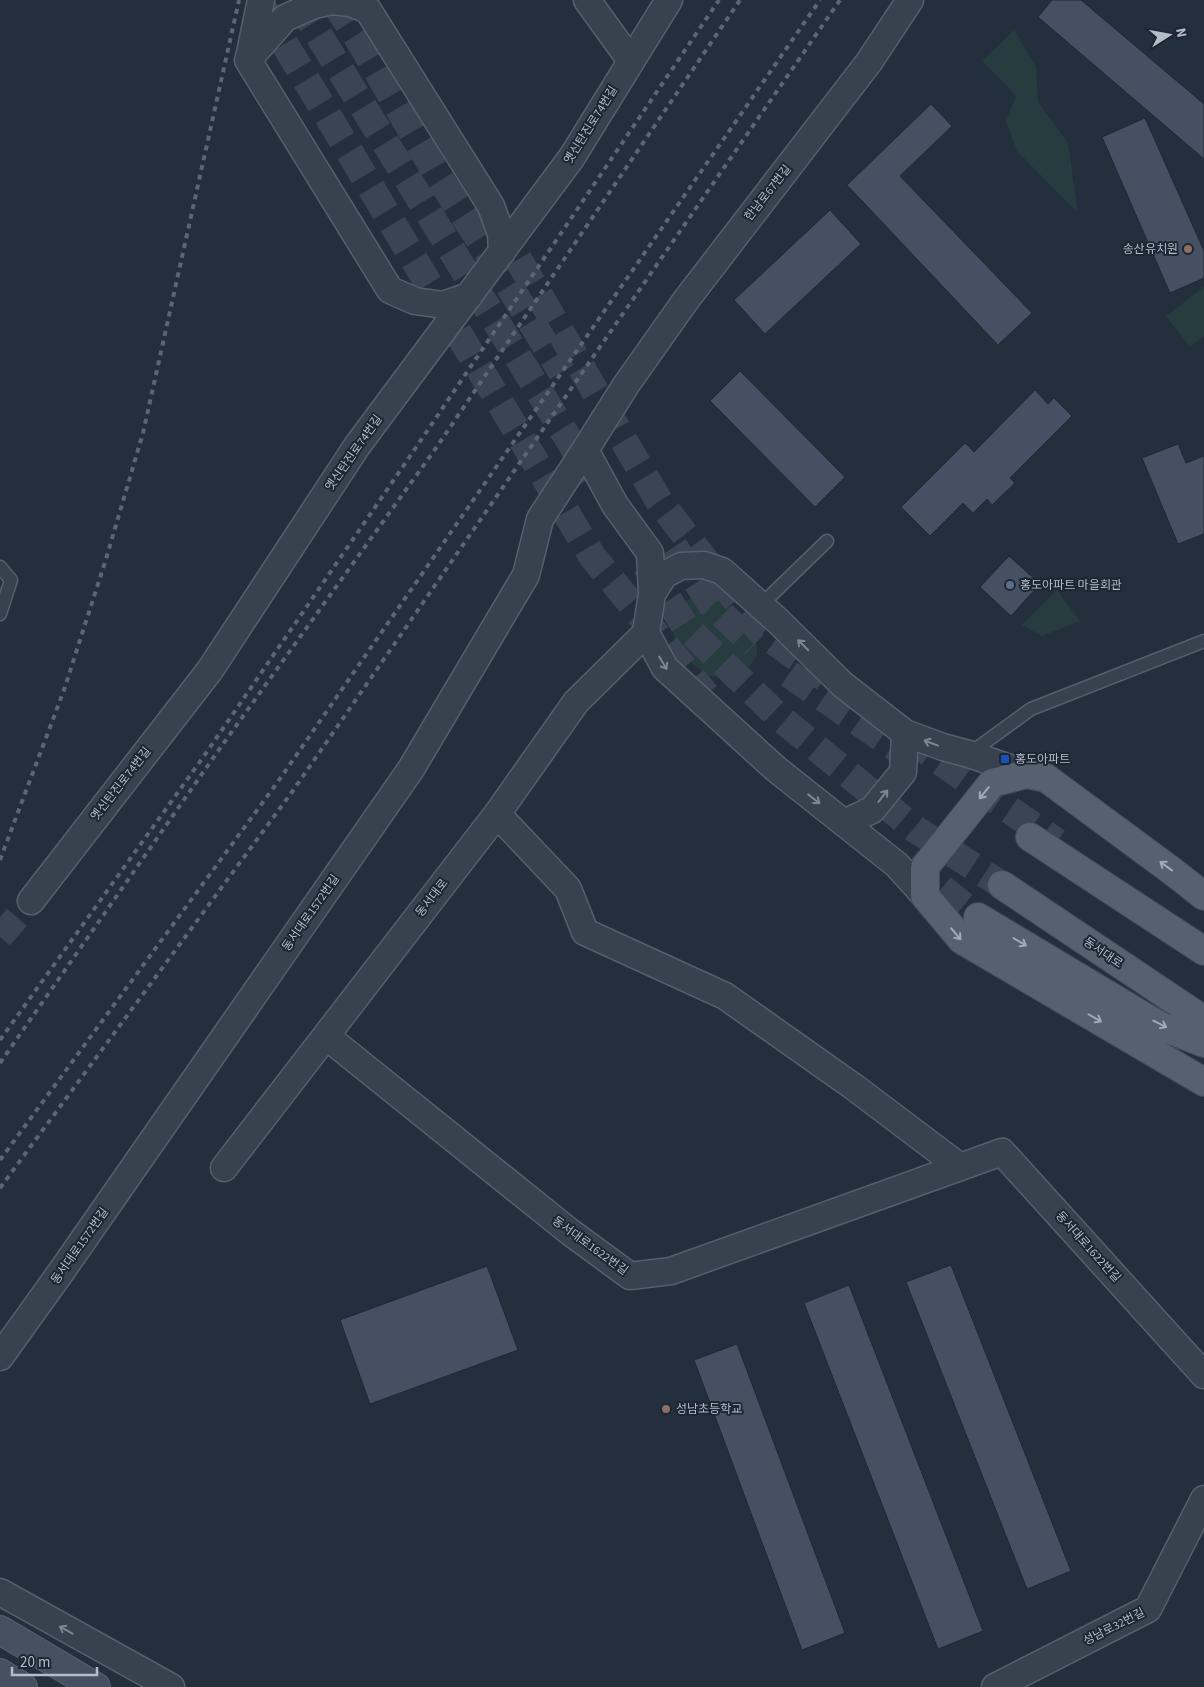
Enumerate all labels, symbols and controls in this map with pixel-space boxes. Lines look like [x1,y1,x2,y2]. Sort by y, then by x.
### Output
north arrow [1144,10,1194,60]
text: N [1170,26,1191,39]
street label: 옛신탄진로74번길 [560,83,622,167]
street label: 한남로67번길 [741,161,795,225]
place label: 송산유치원 [1123,241,1178,258]
marker: 송산유치원 [1182,243,1194,255]
street label: 옛신탄진로74번길 [321,412,387,494]
place label: 홍도아파트 마을회관 [1020,577,1122,594]
marker: 홍도아파트 마을회관 [1004,579,1016,591]
one-way arrow [797,639,809,652]
one-way arrow [659,656,669,670]
one-way arrow [924,738,939,747]
street label: 옛신탄진로74번길 [87,744,155,824]
place label: 홍도아파트 [1015,751,1070,768]
marker: 홍도아파트 [999,753,1011,765]
one-way arrow [979,786,990,799]
one-way arrow [878,790,889,803]
one-way arrow [807,794,820,805]
one-way arrow [1159,861,1173,871]
street label: 동서대로1572번길 [278,871,344,955]
street label: 동서대로 [412,875,452,921]
one-way arrow [951,927,962,940]
street label: 동서대로 [1080,934,1126,972]
one-way arrow [1012,938,1026,948]
one-way arrow [1087,1013,1101,1023]
one-way arrow [1152,1020,1167,1030]
street label: 동서대로1572번길 [47,1204,113,1288]
street label: 동서대로1622번길 [1052,1208,1124,1286]
street label: 동서대로1622번길 [549,1213,631,1279]
place label: 성남초등학교 [676,1401,742,1418]
marker: 성남초등학교 [660,1403,672,1415]
street label: 성남로32번길 [1080,1604,1148,1650]
one-way arrow [59,1625,74,1635]
scale bar [12,1644,98,1676]
text: 20 m [20,1652,50,1673]

